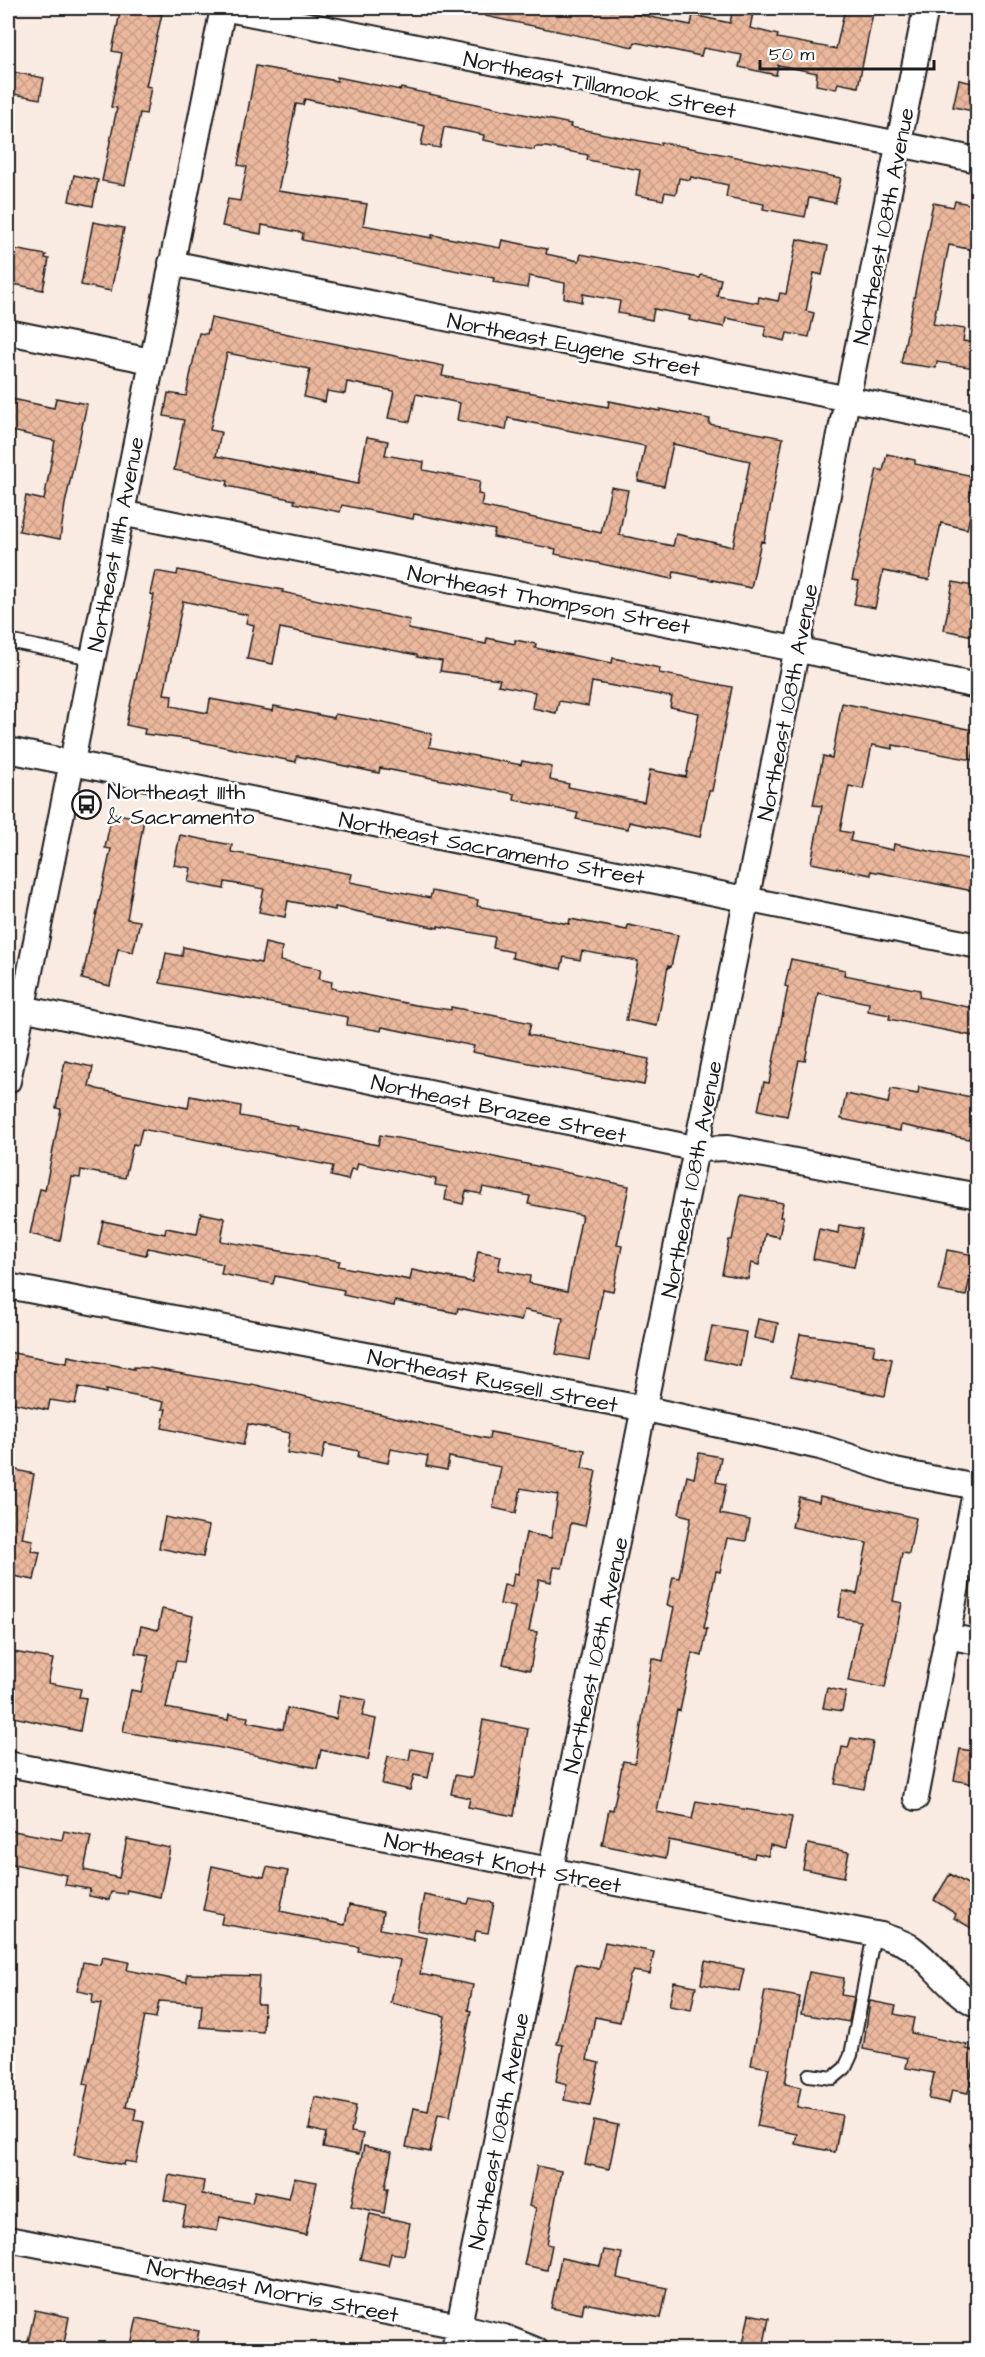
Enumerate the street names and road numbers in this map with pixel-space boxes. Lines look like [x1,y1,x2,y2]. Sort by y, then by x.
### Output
street label: Northeast Tillamook Street [461,44,739,127]
street label: Northeast 108th Avenue [846,105,923,348]
street label: Northeast Eugene Street [444,306,703,386]
street label: Northeast 111th Avenue [80,434,153,654]
street label: Northeast Thompson Street [405,558,693,643]
street label: Northeast 108th Avenue [750,581,827,824]
street label: Northeast Sacramento Street [336,805,647,894]
street label: Northeast 108th Avenue [654,1058,731,1301]
street label: Northeast Brazee Street [368,1067,629,1152]
street label: Northeast Russell Street [365,1342,621,1421]
street label: Northeast 108th Avenue [556,1534,637,1776]
street label: Northeast Knott Street [381,1825,624,1902]
street label: Northeast 108th Avenue [461,2010,538,2253]
street label: Northeast Morris Street [144,2252,401,2331]

